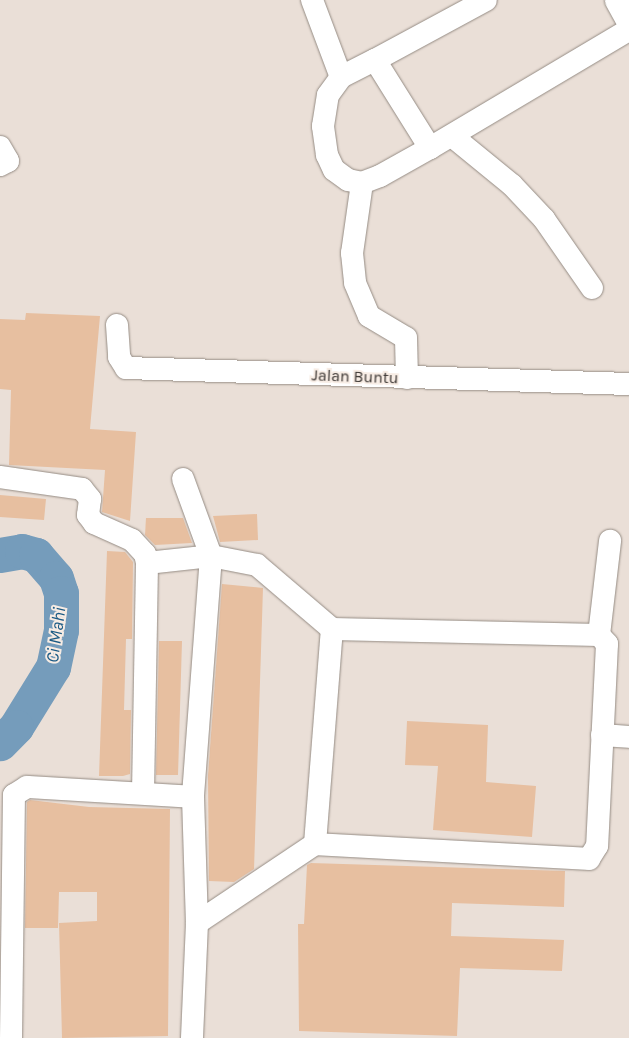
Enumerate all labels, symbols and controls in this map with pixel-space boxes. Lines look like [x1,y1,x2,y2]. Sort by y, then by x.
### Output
street label: Jalan Buntu [311,366,399,388]
water label: Ci Mahi [41,606,71,664]

